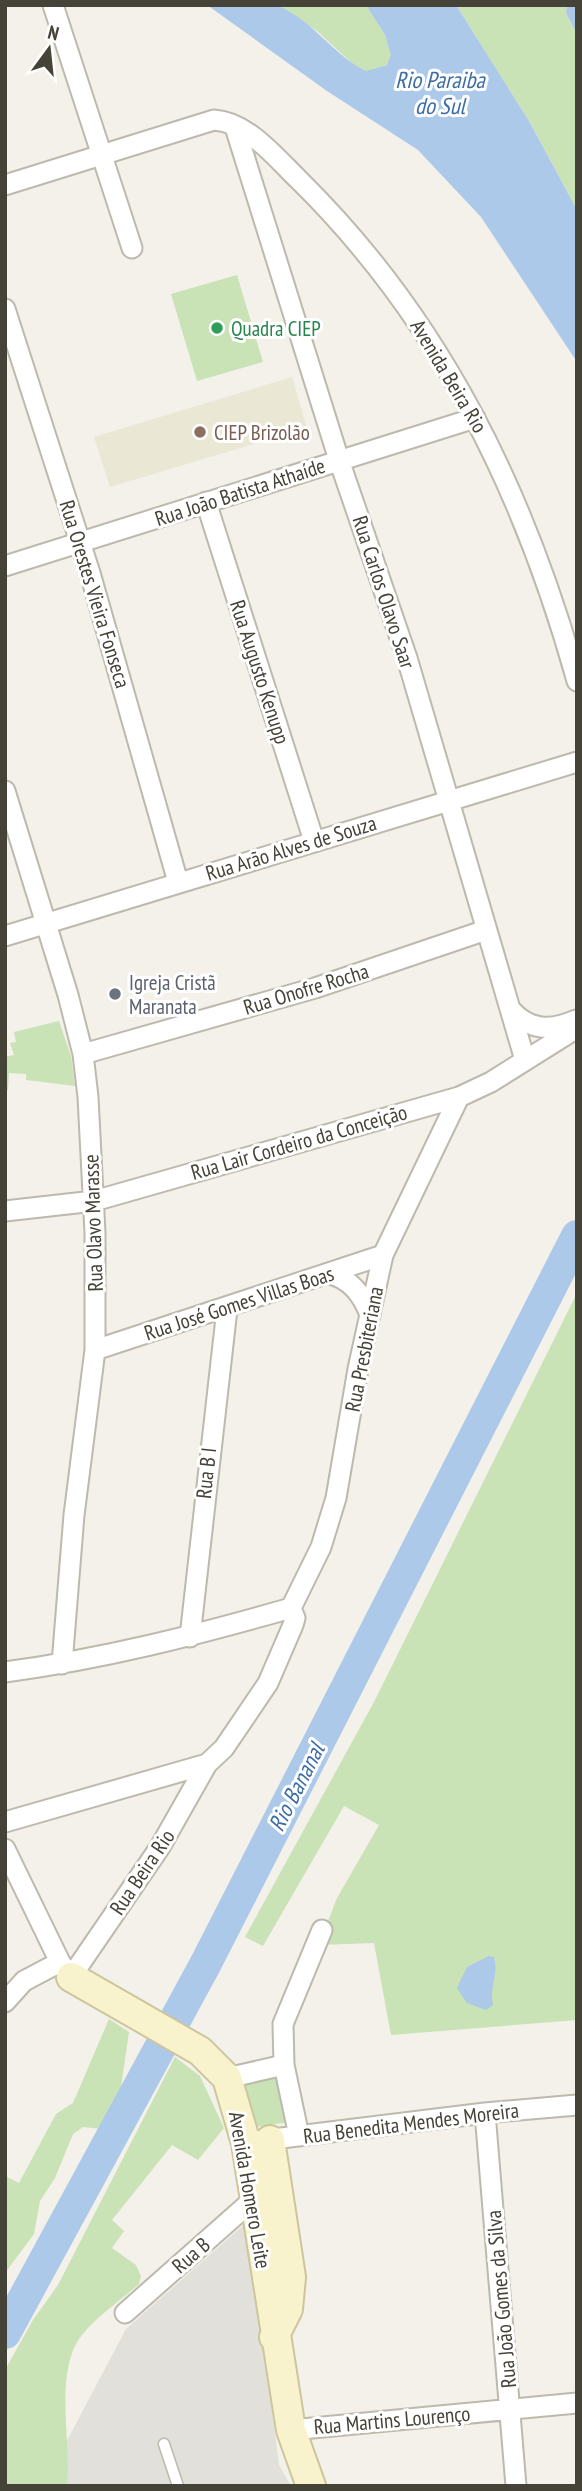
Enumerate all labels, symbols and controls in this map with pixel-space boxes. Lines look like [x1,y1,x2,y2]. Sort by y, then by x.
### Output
north arrow [14,14,84,84]
text: N [45,20,61,45]
water label: Rio Paraiba do Sul [395,65,487,120]
place label: Quadra CIEP [231,315,321,342]
street label: Avenida Beira Rio [405,315,493,437]
marker: Quadra CIEP [209,320,225,336]
place label: CIEP Brizolão [214,419,310,446]
marker: CIEP Brizolão [192,424,208,440]
street label: Rua João Batista Athaíde [152,452,328,532]
street label: Rua Orestes Vieira Fonseca [54,497,136,691]
street label: Rua Carlos Olavo Saar [347,512,421,672]
street label: Rua Augusto Kenupp [224,597,296,747]
street label: Rua Arão Alves de Souza [202,809,380,887]
street label: Rua Onofre Rocha [240,957,372,1021]
place label: Igreja Cristã Maranata [129,969,216,1020]
marker: Igreja Cristã Maranata [107,986,123,1002]
street label: Rua Lair Cordeiro da Conceição [188,1098,410,1186]
street label: Rua Olavo Marasse [77,1154,109,1292]
street label: Rua José Gomes Villas Boas [141,1260,337,1346]
street label: Rua Presbiteriana [339,1284,389,1414]
street label: Rua B I [190,1446,222,1500]
water label: Rio Bananal [262,1736,332,1836]
street label: Rua Beira Rio [104,1824,180,1920]
street label: Rua Benedita Mendes Moreira [302,2096,520,2150]
street label: Avenida Homero Leite [223,2109,277,2271]
street label: Rua João Gomes da Silva [480,2209,522,2389]
street label: Rua B [166,2231,216,2279]
street label: Rua Martins Lourenço [313,2400,471,2440]

